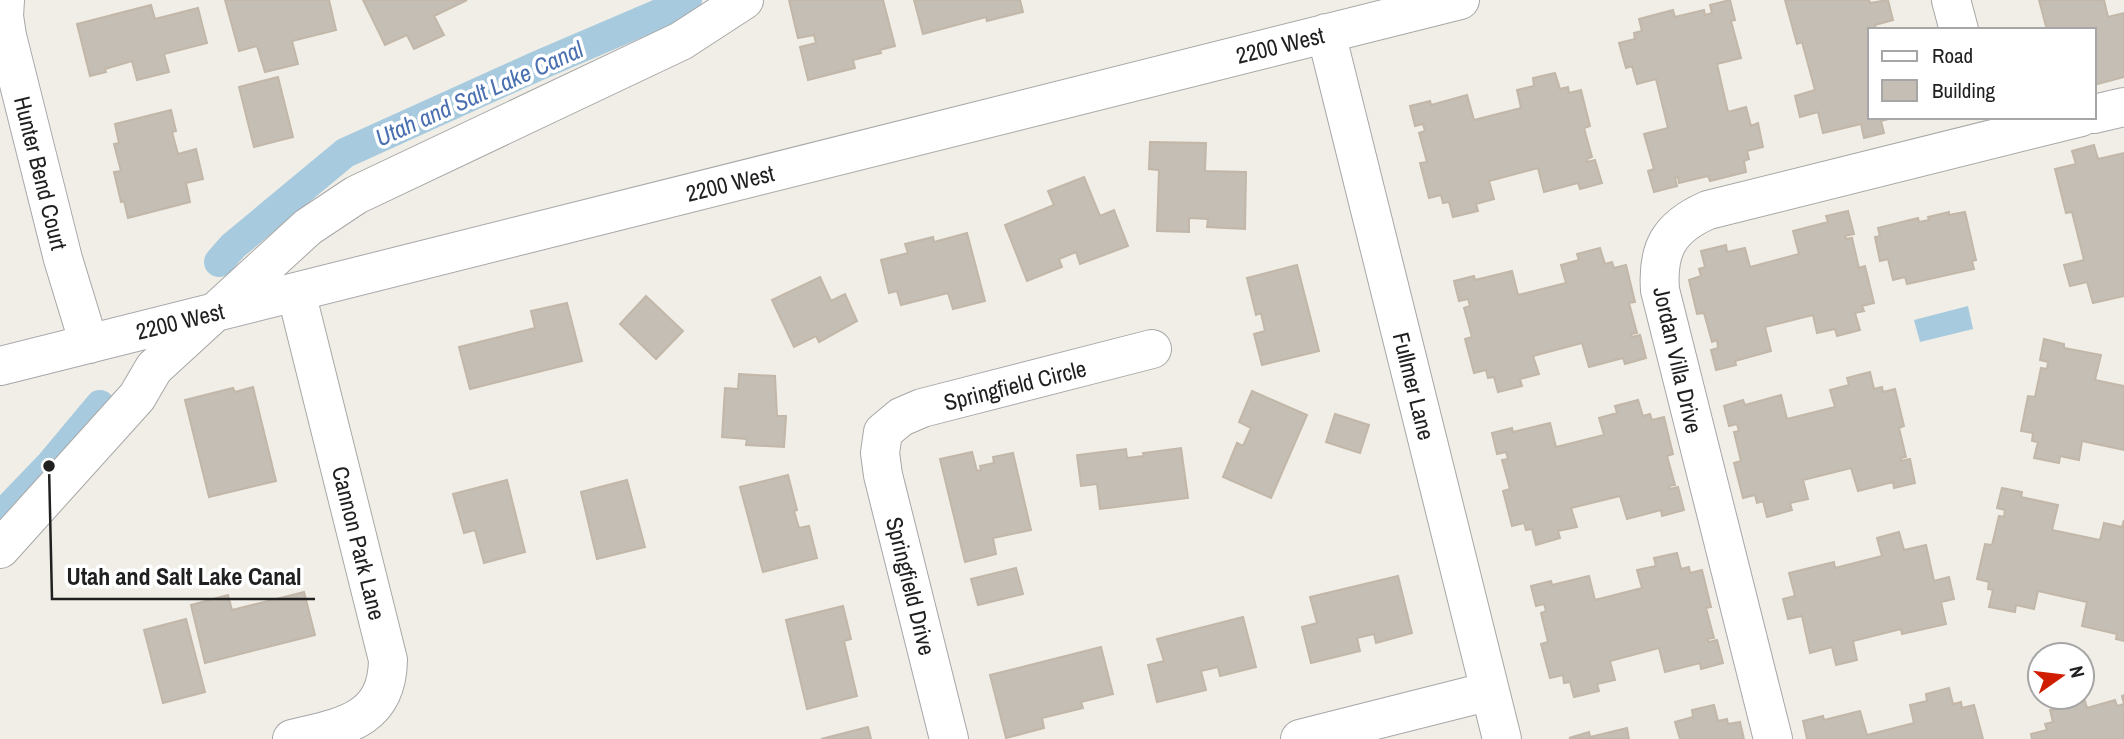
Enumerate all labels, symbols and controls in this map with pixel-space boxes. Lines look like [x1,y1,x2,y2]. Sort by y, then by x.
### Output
street label: 2200 West [1233,19,1327,71]
legend [1868,28,2096,119]
water label: Utah and Salt Lake Canal [370,33,589,153]
text: Road [1932,41,1973,70]
text: Building [1932,76,1996,105]
street label: Hunter Bend Court [7,93,75,253]
street label: 2200 West [683,157,777,209]
street label: Jordan Villa Drive [1646,284,1710,436]
street label: 2200 West [133,295,227,347]
street label: Fullmer Lane [1386,329,1442,443]
street label: Springfield Circle [941,352,1089,418]
street label: Cannon Park Lane [325,463,393,623]
street label: Springfield Drive [879,514,943,658]
callout: Utah and Salt Lake Canal [52,554,315,599]
text: Utah and Salt Lake Canal [66,560,302,592]
north arrow [2026,641,2096,711]
text: N [2064,663,2091,680]

